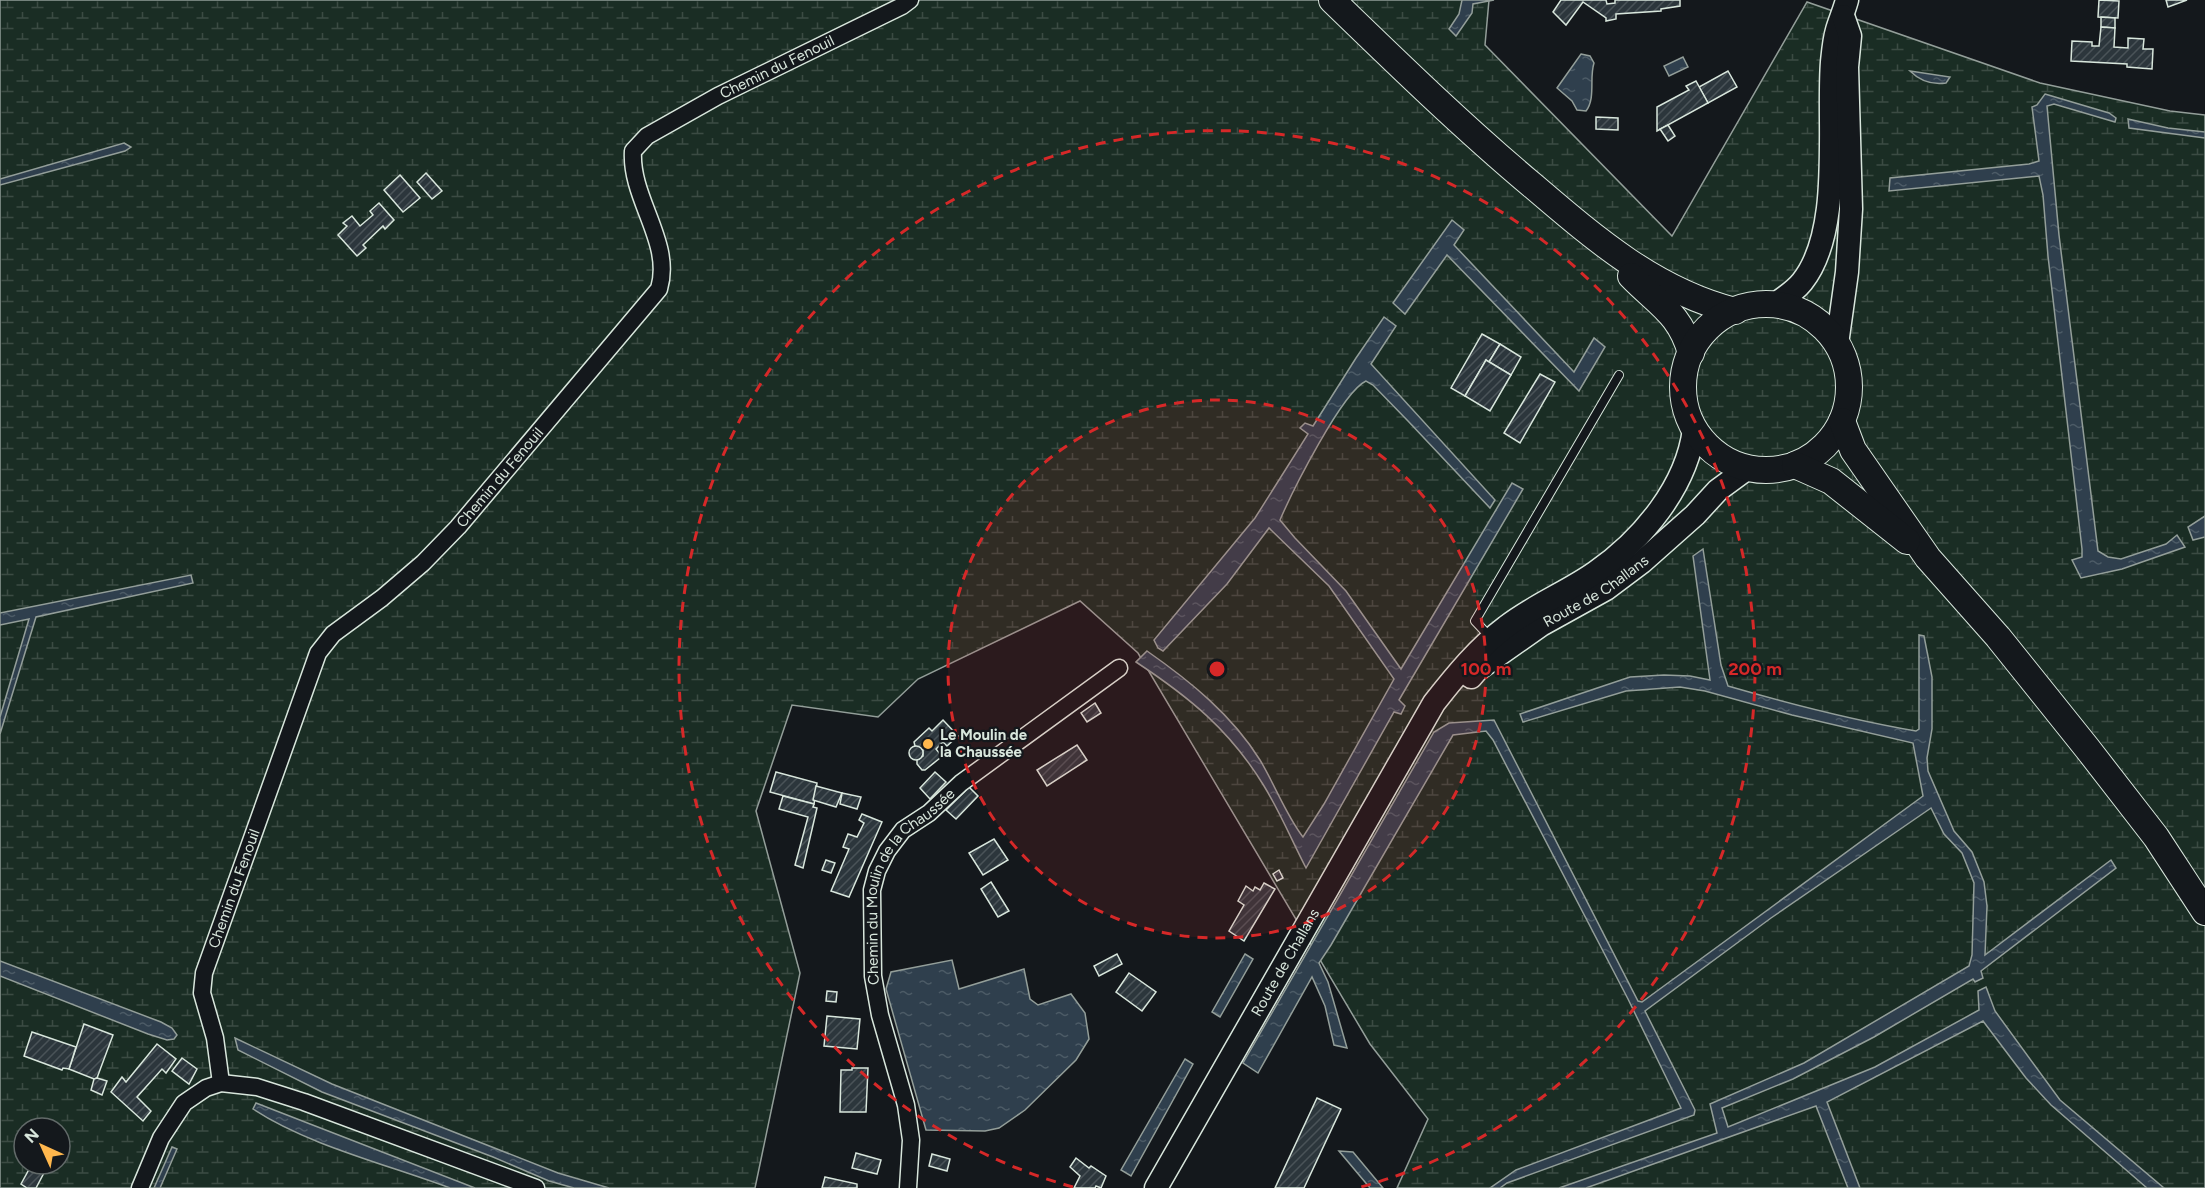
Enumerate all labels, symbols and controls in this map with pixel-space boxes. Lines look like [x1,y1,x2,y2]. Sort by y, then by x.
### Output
street label: Chemin du Fenouil [717,32,837,103]
street label: Chemin du Fenouil [453,424,547,531]
street label: Route de Challans [1540,551,1652,631]
text: 100 m [1461,658,1511,680]
text: 200 m [1728,658,1782,680]
centre of rings [1207,659,1227,679]
place label: Le Moulin de la Chaussée [940,726,1028,761]
marker: Le Moulin de la Chaussée [921,737,935,751]
street label: Chemin du Moulin de la Chaussée [863,785,958,986]
street label: Chemin du Fenouil [205,827,264,951]
street label: Route de Challans [1247,905,1323,1020]
north arrow [12,1116,72,1176]
text: N [21,1125,43,1147]

